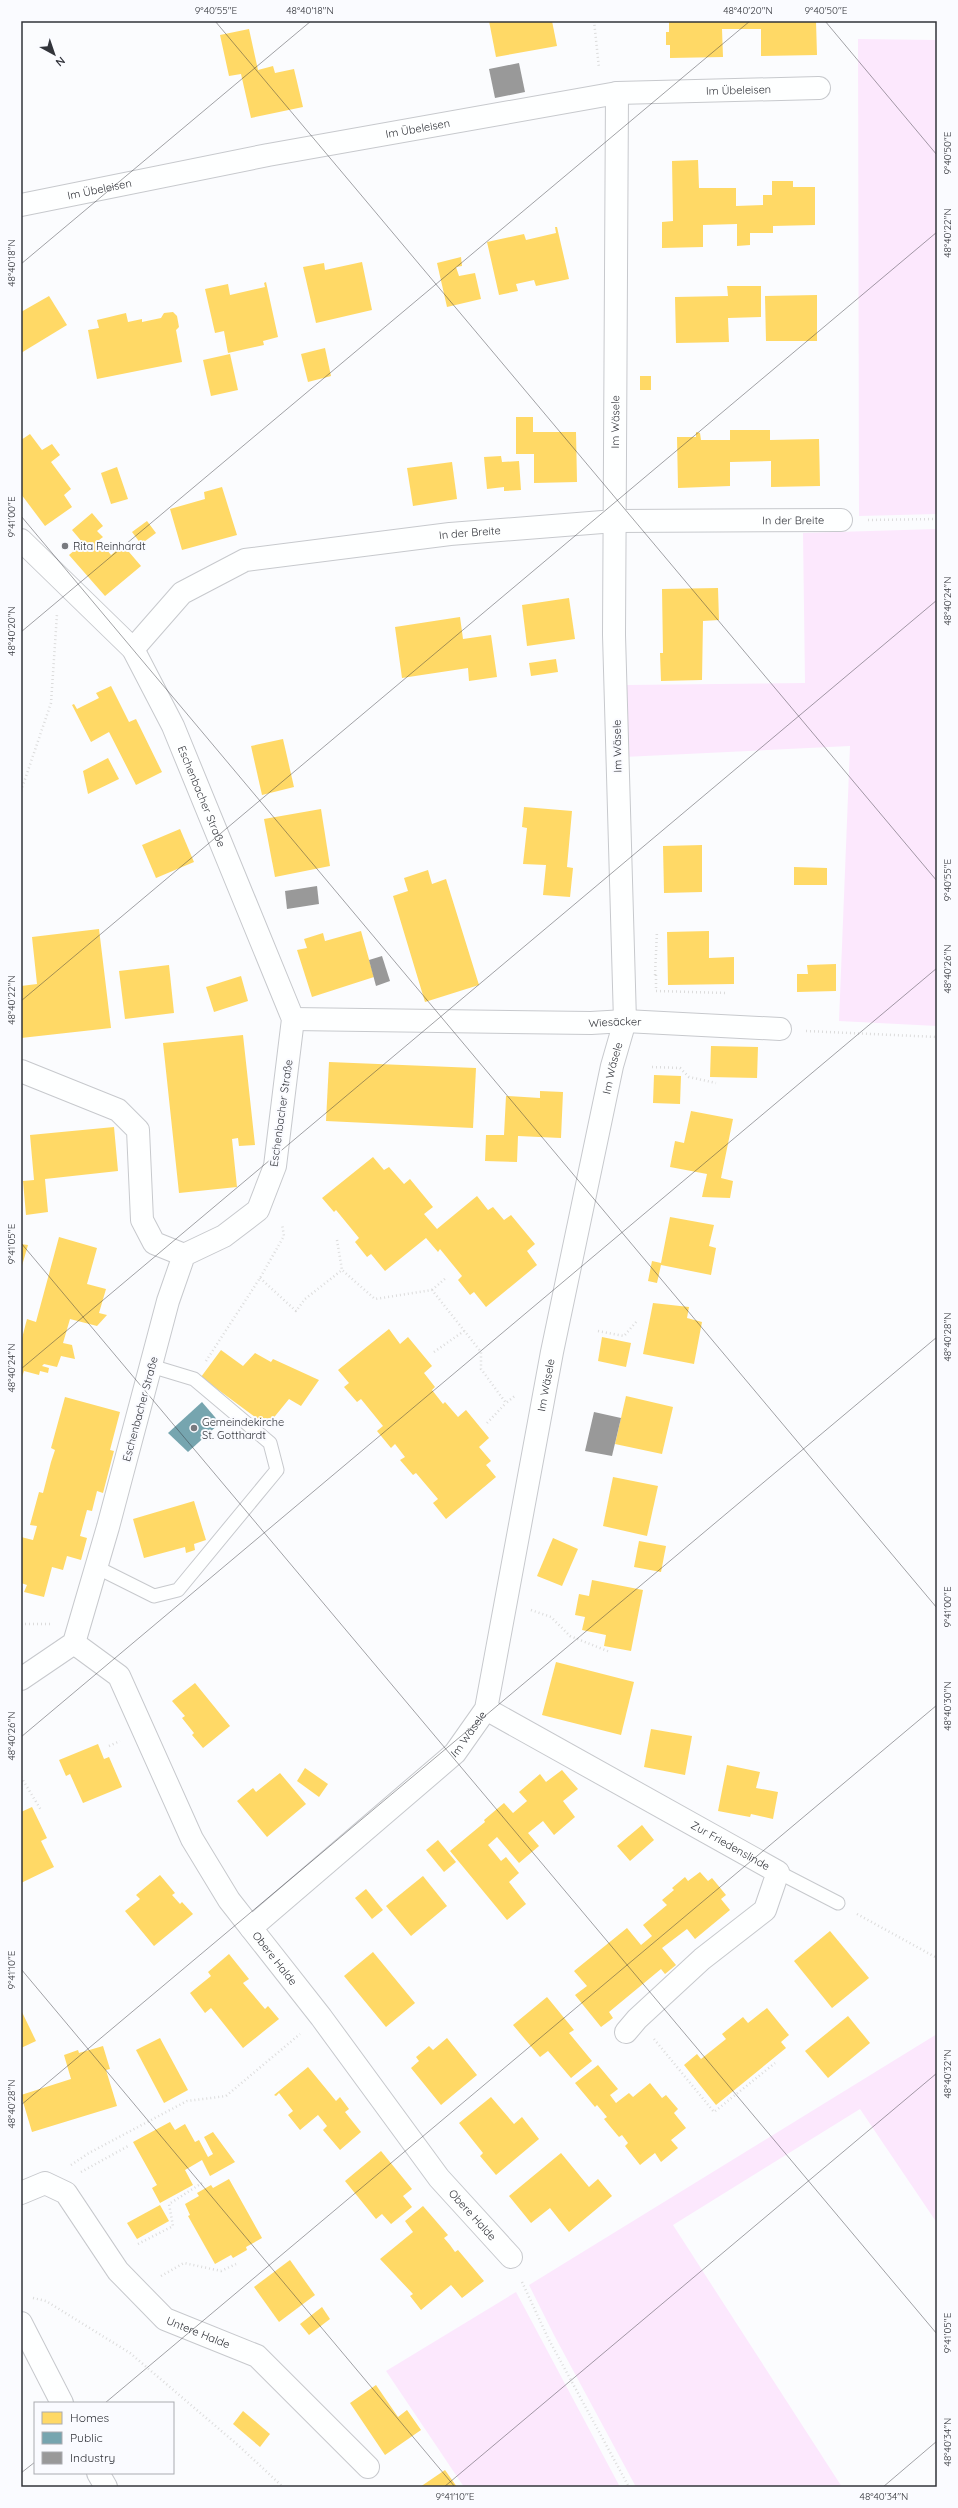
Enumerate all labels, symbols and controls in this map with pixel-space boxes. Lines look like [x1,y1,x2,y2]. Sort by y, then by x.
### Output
text: 9°40'55"E [195,4,238,17]
text: 48°40'18"N [286,4,334,17]
text: 48°40'20"N [723,4,773,17]
text: 9°40'50"E [805,4,848,17]
north arrow [34,34,74,74]
text: N [53,54,68,70]
street label: Im Übeleisen [706,82,771,98]
street label: Im Übeleisen [384,116,451,141]
text: 9°40'50"E [941,131,954,174]
street label: Im Übeleisen [66,176,133,202]
text: 48°40'22"N [941,208,954,258]
text: 48°40'18"N [5,239,18,287]
street label: Im Wäsele [608,395,622,448]
text: 9°41'00"E [5,496,18,538]
street label: In der Breite [762,513,824,527]
street label: In der Breite [438,523,501,542]
place label: Rita Reinhardt [73,539,146,553]
marker: Rita Reinhardt [60,541,70,551]
text: 48°40'24"N [941,577,954,625]
text: 48°40'20"N [5,606,18,656]
street label: Im Wäsele [610,719,624,773]
street label: Eschenbacher Straße [175,744,229,849]
text: 9°40'55"E [941,858,954,901]
text: 48°40'26"N [941,944,954,994]
text: 48°40'22"N [5,975,18,1025]
street label: Wiesäcker [588,1014,642,1030]
street label: Im Wäsele [599,1040,626,1095]
street label: Eschenbacher Straße [267,1058,295,1168]
text: 9°41'05"E [5,1223,18,1264]
text: 48°40'28"N [941,1312,954,1362]
text: 48°40'24"N [5,1344,18,1392]
street label: Eschenbacher Straße [119,1355,161,1463]
street label: Im Wäsele [534,1358,558,1412]
place label: Gemeindekirche St. Gotthardt [202,1415,284,1442]
marker: Gemeindekirche St. Gotthardt [189,1423,199,1433]
text: 9°41'00"E [941,1586,954,1628]
text: 48°40'30"N [941,1681,954,1731]
street label: Im Wäsele [448,1708,489,1760]
text: 48°40'26"N [5,1711,18,1761]
street label: Zur Friedenslinde [689,1818,772,1873]
street label: Obere Halde [249,1929,300,1988]
text: 9°41'10"E [5,1950,18,1989]
text: 48°40'32"N [941,2049,954,2099]
text: 48°40'28"N [5,2079,18,2129]
street label: Obere Halde [446,2186,499,2243]
text: 9°41'05"E [941,2312,954,2353]
street label: Untere Halde [164,2313,232,2351]
legend [34,2402,174,2474]
text: Homes [70,2410,110,2425]
text: 48°40'34"N [941,2418,954,2466]
text: Public [70,2430,103,2445]
text: Industry [70,2450,115,2465]
text: 9°41'10"E [436,2490,475,2503]
text: 48°40'34"N [860,2490,908,2503]

